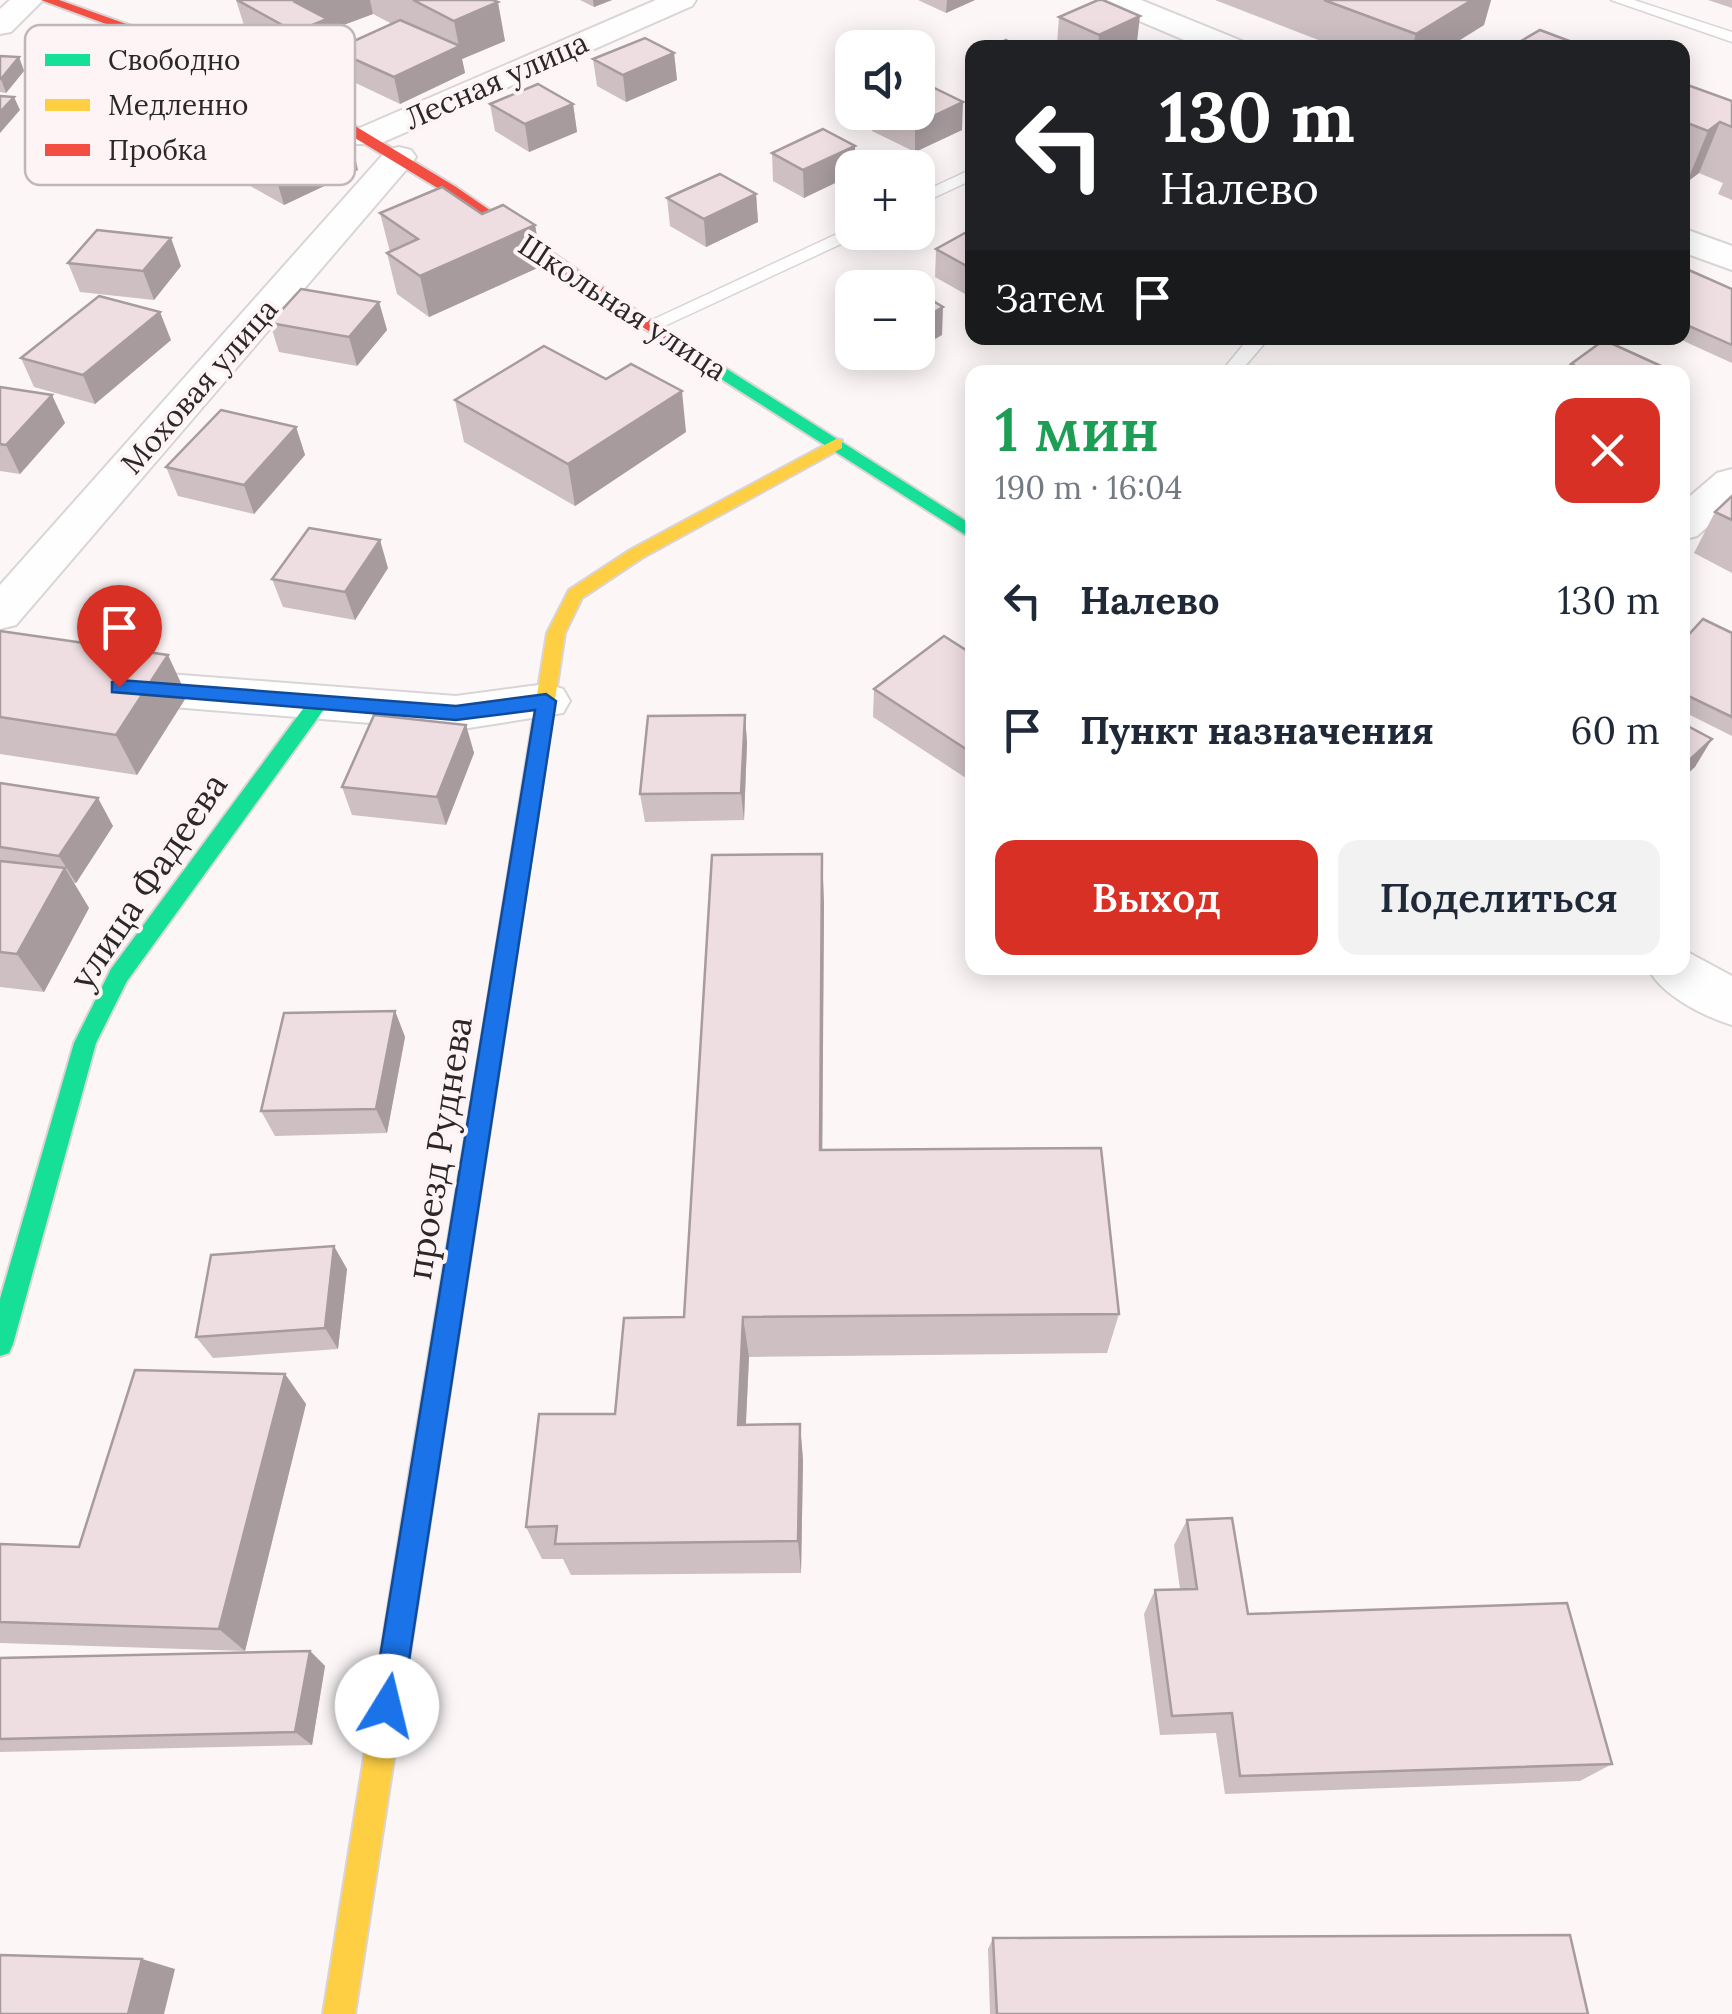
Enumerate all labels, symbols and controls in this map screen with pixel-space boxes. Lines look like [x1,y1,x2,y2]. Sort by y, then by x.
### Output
street label: Лесная улица [398,23,594,138]
legend [25,25,355,185]
map controls [835,30,935,370]
button: sound [835,30,935,130]
text: Свободно [108,42,241,78]
text: 130 m [1160,72,1355,161]
icon: left [995,80,1125,210]
text: Медленно [108,87,248,123]
text: Пробка [108,132,207,168]
button: + [835,150,935,250]
text: Налево [1160,159,1319,216]
street label: Школьная улица [511,225,734,389]
button: − [835,270,935,370]
icon: arrive [1125,270,1180,325]
text: Затем [995,274,1105,322]
street label: Моховая улица [112,290,286,482]
text: 1 мин [995,391,1159,467]
button: close [1555,398,1660,503]
text: 190 m · 16:04 [995,467,1182,508]
icon: left [995,573,1050,628]
text: Налево [1080,576,1220,624]
text: 130 m [1557,576,1660,624]
pin [77,585,162,688]
icon: arrive [92,600,147,655]
icon: arrive [995,703,1050,758]
text: Пункт назначения [1080,706,1434,754]
text: 60 m [1570,706,1660,754]
street label: улица Фадеева [59,764,237,998]
button: Выход [995,840,1318,955]
button: Поделиться [1338,840,1660,955]
street label: проезд Руднева [396,1013,482,1283]
position arrow [335,1654,439,1758]

